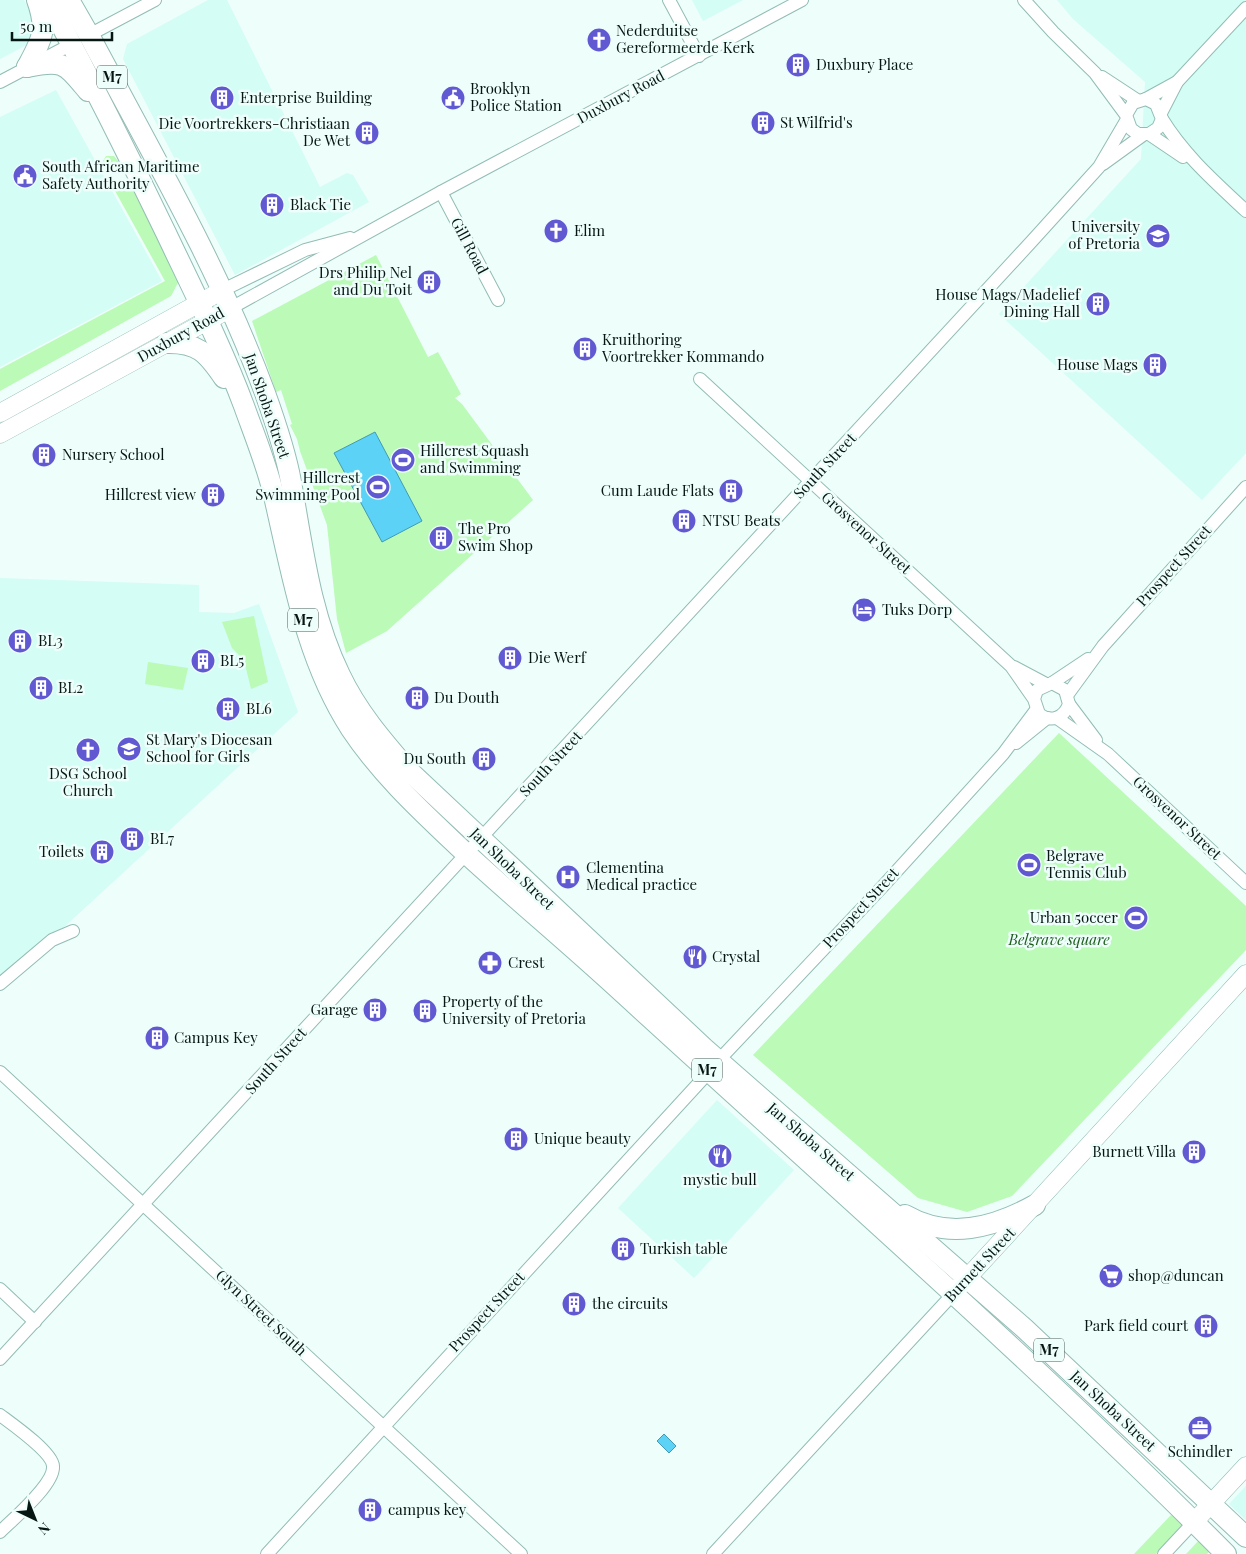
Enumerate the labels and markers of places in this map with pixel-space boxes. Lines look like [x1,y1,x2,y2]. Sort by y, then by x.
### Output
place label: Nederduitse Gereformeerde Kerk [616,20,755,57]
church icon: Nederduitse Gereformeerde Kerk [586,27,612,53]
building icon: Duxbury Place [785,52,811,78]
place label: Duxbury Place [816,54,913,74]
place label: Brooklyn Police Station [470,78,562,115]
building icon: Enterprise Building [209,85,235,111]
public building icon: Brooklyn Police Station [440,85,466,111]
place label: Enterprise Building [240,87,372,107]
building icon: St Wilfrid's [750,110,776,136]
place label: St Wilfrid's [780,112,853,132]
place label: Die Voortrekkers-Christiaan De Wet [158,113,351,150]
building icon: Die Voortrekkers-Christiaan De Wet [354,120,380,146]
place label: South African Maritime Safety Authority [42,156,200,193]
public building icon: South African Maritime Safety Authority [12,163,38,189]
building icon: Black Tie [259,192,285,218]
place label: Black Tie [290,194,351,214]
place label: University of Pretoria [1068,216,1141,253]
church icon: Elim [543,218,569,244]
place label: Elim [574,220,606,240]
school or university icon: University of Pretoria [1145,223,1171,249]
place label: Drs Philip Nel and Du Toit [319,262,413,299]
building icon: Drs Philip Nel and Du Toit [416,269,442,295]
place label: House Mags/Madelief Dining Hall [935,284,1081,321]
building icon: House Mags/Madelief Dining Hall [1085,291,1111,317]
place label: Kruithoring Voortrekker Kommando [601,329,764,366]
building icon: Kruithoring Voortrekker Kommando [572,336,598,362]
building icon: House Mags [1142,352,1168,378]
place label: House Mags [1057,354,1138,374]
place label: Hillcrest Squash and Swimming [420,440,529,477]
building icon: Nursery School [31,442,57,468]
place label: Nursery School [62,444,164,464]
sports icon: Hillcrest Squash and Swimming [390,447,416,473]
place label: Hillcrest Swimming Pool [255,467,361,504]
sports icon: Hillcrest Swimming Pool [365,474,391,500]
building icon: Cum Laude Flats [718,478,744,504]
place label: Cum Laude Flats [601,480,714,500]
building icon: Hillcrest view [200,482,226,508]
place label: Hillcrest view [105,484,196,504]
building icon: NTSU Beats [671,508,697,534]
place label: NTSU Beats [702,510,780,530]
place label: The Pro Swim Shop [458,518,533,555]
building icon: The Pro Swim Shop [428,525,454,551]
hotel icon: Tuks Dorp [851,597,877,623]
place label: Tuks Dorp [882,599,952,619]
building icon: BL3 [7,628,33,654]
place label: BL3 [38,630,63,650]
building icon: Die Werf [497,645,523,671]
place label: Die Werf [528,647,587,667]
building icon: BL5 [190,648,216,674]
place label: BL5 [220,650,244,670]
building icon: BL2 [28,675,54,701]
place label: BL2 [58,677,83,697]
building icon: Du Douth [404,685,430,711]
place label: Du Douth [434,687,499,707]
building icon: BL6 [215,696,241,722]
place label: BL6 [246,698,272,718]
place label: St Mary's Diocesan School for Girls [146,729,272,766]
school or university icon: St Mary's Diocesan School for Girls [116,736,142,762]
church icon: DSG School Church [75,737,101,763]
building icon: Du South [471,746,497,772]
place label: Du South [404,748,466,768]
place label: DSG School Church [49,763,127,800]
building icon: BL7 [119,826,145,852]
place label: BL7 [150,828,174,848]
building icon: Toilets [89,839,115,865]
place label: Toilets [39,841,84,861]
place label: Belgrave Tennis Club [1046,845,1127,882]
sports icon: Belgrave Tennis Club [1016,852,1042,878]
place label: Clementina Medical practice [586,857,697,894]
hospital icon: Clementina Medical practice [555,864,581,890]
sports icon: Urban 5occer [1123,905,1149,931]
place label: Urban 5occer [1030,907,1118,927]
restaurant icon: Crystal [682,944,708,970]
place label: Crystal [712,946,760,966]
pharmacy icon: Crest [477,950,503,976]
place label: Crest [508,952,545,972]
place label: Property of the University of Pretoria [442,991,586,1028]
building icon: Garage [362,997,388,1023]
building icon: Property of the University of Pretoria [412,998,438,1024]
place label: Garage [311,999,358,1019]
building icon: Campus Key [144,1025,170,1051]
place label: Campus Key [174,1027,258,1047]
building icon: Unique beauty [503,1126,529,1152]
place label: Unique beauty [534,1128,631,1148]
building icon: Burnett Villa [1181,1139,1207,1165]
place label: Burnett Villa [1092,1141,1177,1161]
restaurant icon: mystic bull [707,1143,733,1169]
place label: mystic bull [683,1169,757,1189]
building icon: Turkish table [610,1236,636,1262]
place label: Turkish table [640,1238,728,1258]
supermarket icon: shop@duncan [1098,1263,1124,1289]
place label: shop@duncan [1128,1265,1224,1285]
building icon: the circuits [561,1291,587,1317]
place label: the circuits [592,1293,668,1313]
building icon: Park field court [1193,1313,1219,1339]
place label: Park field court [1084,1315,1189,1335]
office icon: Schindler [1187,1415,1213,1441]
place label: Schindler [1168,1441,1233,1461]
building icon: campus key [357,1497,383,1523]
place label: campus key [388,1499,467,1519]

